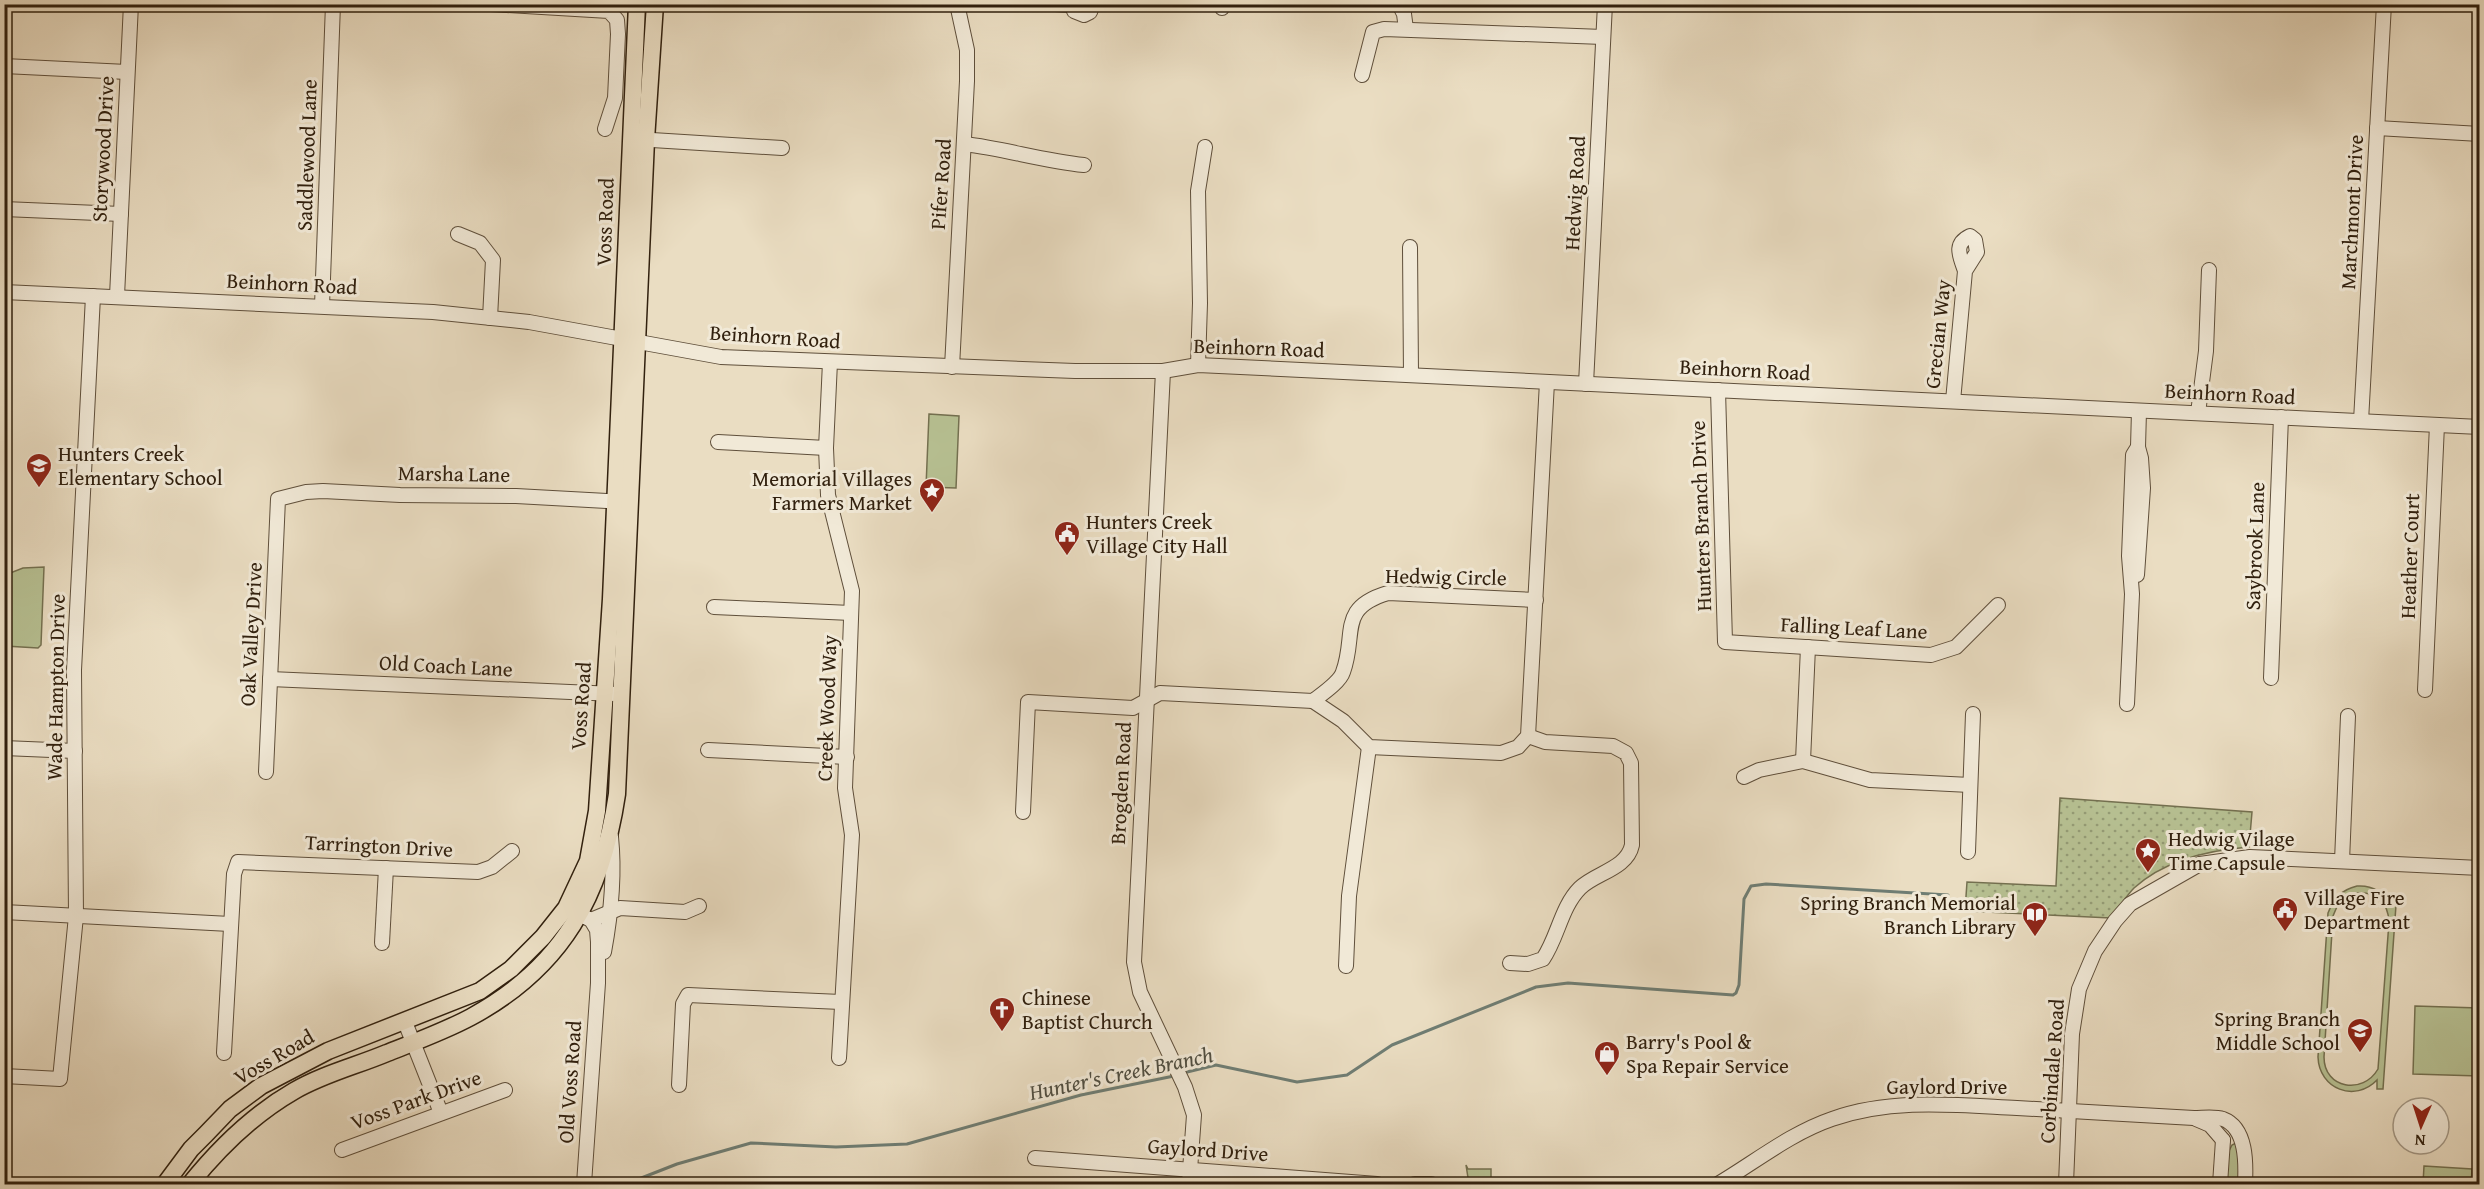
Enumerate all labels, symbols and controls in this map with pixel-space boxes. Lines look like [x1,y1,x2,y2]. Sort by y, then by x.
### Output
street label: Storywood Drive [83,75,122,223]
street label: Saddlewood Lane [288,78,325,231]
street label: Hedwig Road [1556,134,1593,251]
street label: Marchmont Drive [2332,134,2371,290]
street label: Pifer Road [922,137,959,230]
street label: Voss Road [587,176,622,267]
street label: Beinhorn Road [226,265,359,302]
street label: Grecian Way [1916,277,1959,390]
street label: Beinhorn Road [709,316,842,357]
street label: Beinhorn Road [1193,330,1326,365]
street label: Beinhorn Road [1679,351,1812,388]
street label: Beinhorn Road [2164,375,2297,412]
street label: Hunters Branch Drive [1682,420,1719,612]
place label: Hunters Creek Elementary School [58,438,223,493]
school or university icon: Hunters Creek Elementary School [24,451,54,489]
street label: Marsha Lane [398,457,511,490]
place label: Memorial Villages Farmers Market [752,463,913,518]
place icon: Memorial Villages Farmers Market [917,476,947,514]
street label: Saybrook Lane [2237,481,2272,611]
street label: Heather Court [2392,492,2427,619]
place label: Hunters Creek Village City Hall [1086,506,1228,561]
public building icon: Hunters Creek Village City Hall [1052,519,1082,557]
street label: Hedwig Circle [1385,560,1507,593]
street label: Oak Valley Drive [231,561,270,707]
street label: Wade Hampton Drive [38,593,73,781]
street label: Falling Leaf Lane [1780,608,1928,647]
street label: Creek Wood Way [808,634,845,782]
street label: Old Coach Lane [378,647,514,684]
street label: Voss Road [562,660,599,751]
street label: Brogden Road [1102,720,1139,845]
place label: Hedwig Vilage Time Capsule [2168,823,2295,878]
street label: Tarrington Drive [304,826,454,865]
place icon: Hedwig Vilage Time Capsule [2133,836,2163,874]
place label: Village Fire Department [2304,882,2411,937]
place label: Spring Branch Memorial Branch Library [1800,887,2017,942]
public building icon: Village Fire Department [2270,895,2300,933]
library icon: Spring Branch Memorial Branch Library [2020,900,2050,938]
place label: Chinese Baptist Church [1022,982,1153,1037]
church icon: Chinese Baptist Church [987,995,1017,1033]
street label: Corbindale Road [2031,997,2072,1144]
place label: Spring Branch Middle School [2214,1003,2340,1058]
school or university icon: Spring Branch Middle School [2345,1016,2375,1054]
street label: Old Voss Road [550,1019,589,1144]
street label: Voss Road [228,1021,320,1092]
place label: Barry's Pool & Spa Repair Service [1626,1026,1789,1081]
water label: Hunter's Creek Branch [1025,1038,1216,1108]
shop icon: Barry's Pool & Spa Repair Service [1592,1039,1622,1077]
street label: Voss Park Drive [346,1062,486,1137]
street label: Gaylord Drive [1887,1071,2008,1102]
north arrow [2391,1096,2451,1156]
text: N [2414,1129,2426,1153]
street label: Gaylord Drive [1147,1130,1269,1169]

